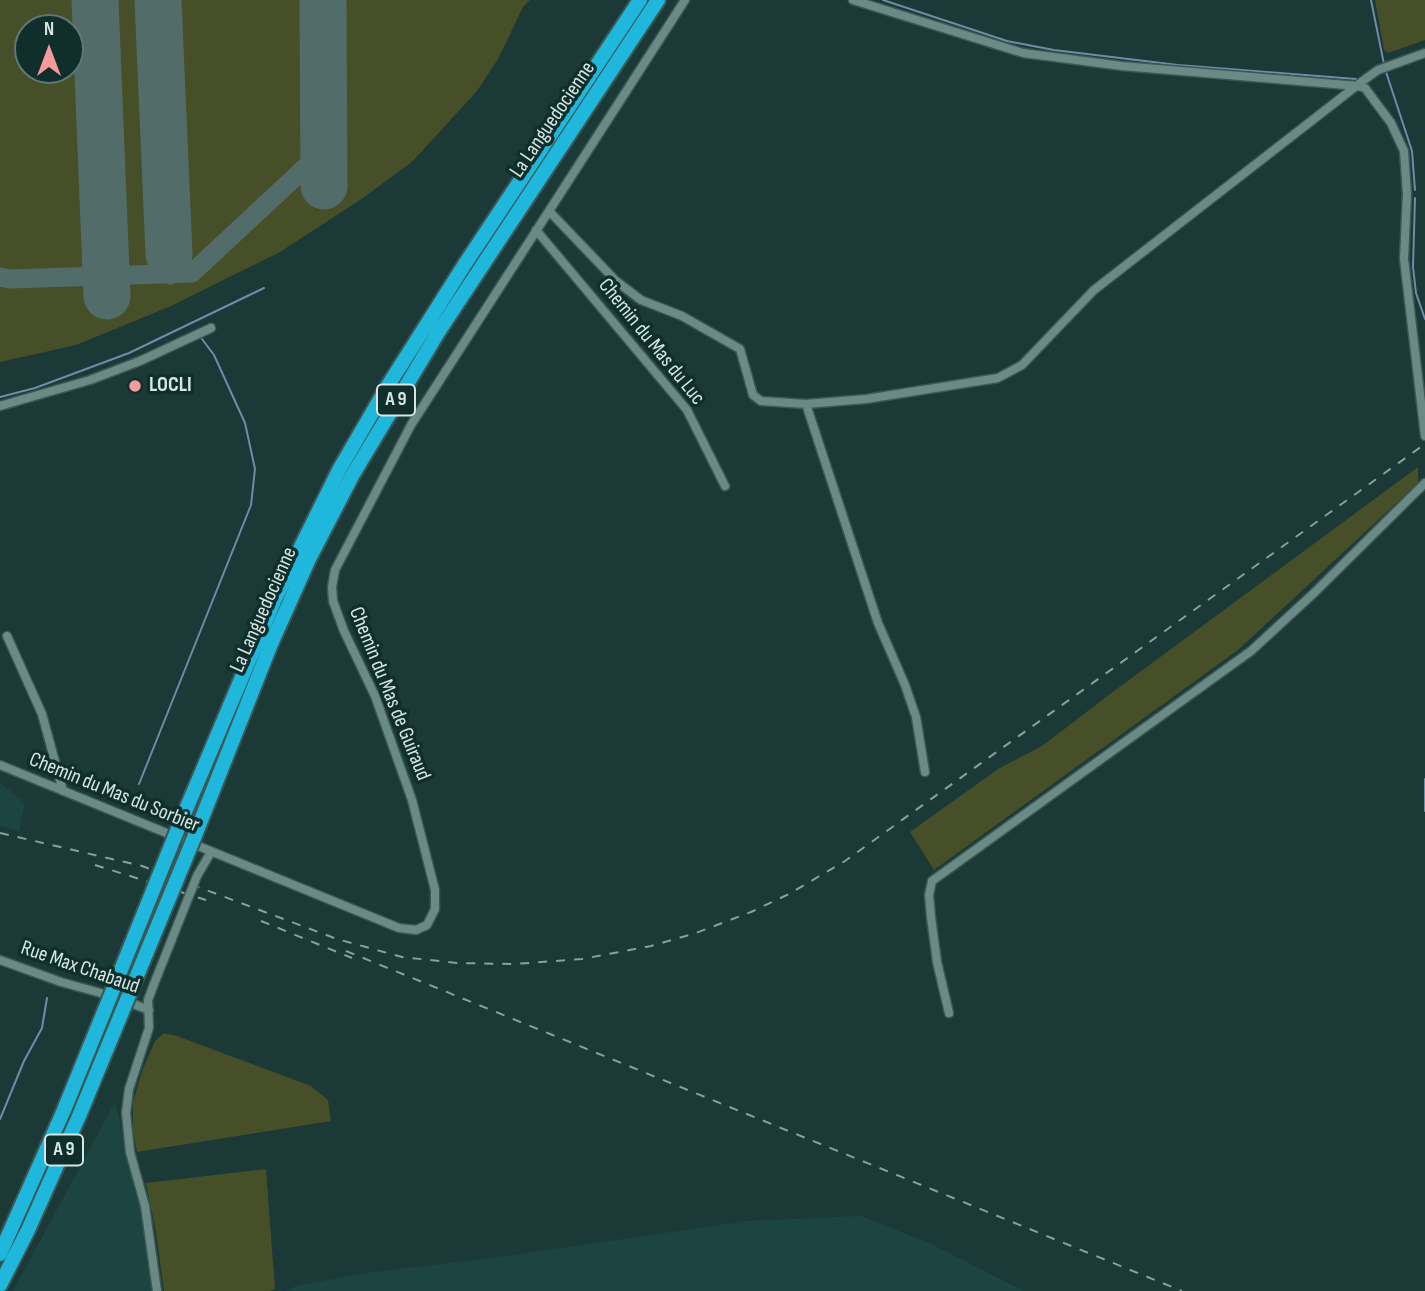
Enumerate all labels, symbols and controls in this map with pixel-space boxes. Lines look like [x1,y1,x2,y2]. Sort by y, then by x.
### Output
north arrow [14,14,84,84]
text: N [44,18,54,41]
street label: La Languedocienne [505,57,601,183]
street label: Chemin du Mas du Luc [592,274,710,410]
place label: LOCLI [149,373,192,399]
marker: LOCLI [127,378,143,394]
road number: A 9 [377,384,415,416]
street label: La Languedocienne [225,544,303,676]
street label: Chemin du Mas de Guiraud [343,604,435,784]
street label: Chemin du Mas du Sorbier [25,747,203,839]
street label: Rue Max Chabaud [17,936,143,1000]
road number: A 9 [45,1134,83,1166]

